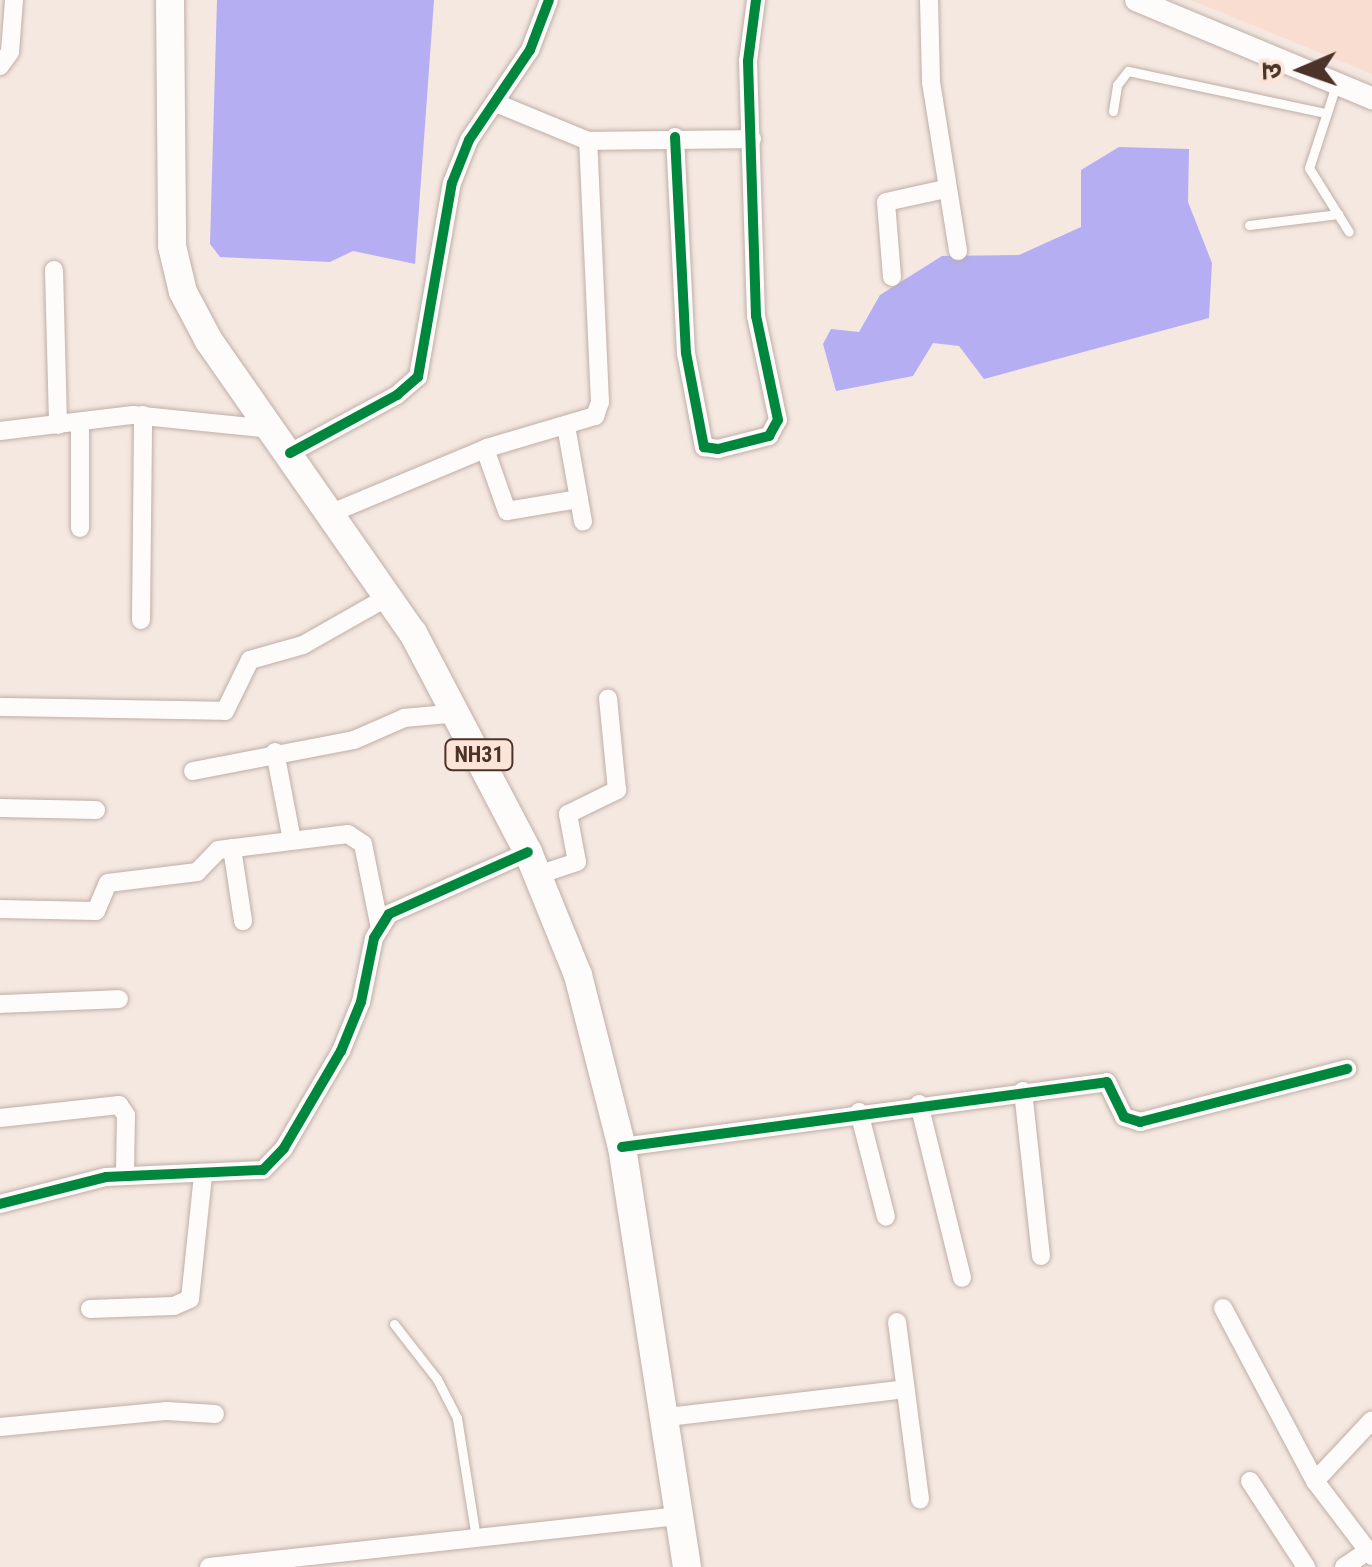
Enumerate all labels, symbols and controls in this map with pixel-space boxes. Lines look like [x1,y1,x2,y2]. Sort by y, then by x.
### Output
north arrow [1252,20,1352,120]
text: उ [1255,62,1288,80]
road number: NH31 [444,738,514,772]

